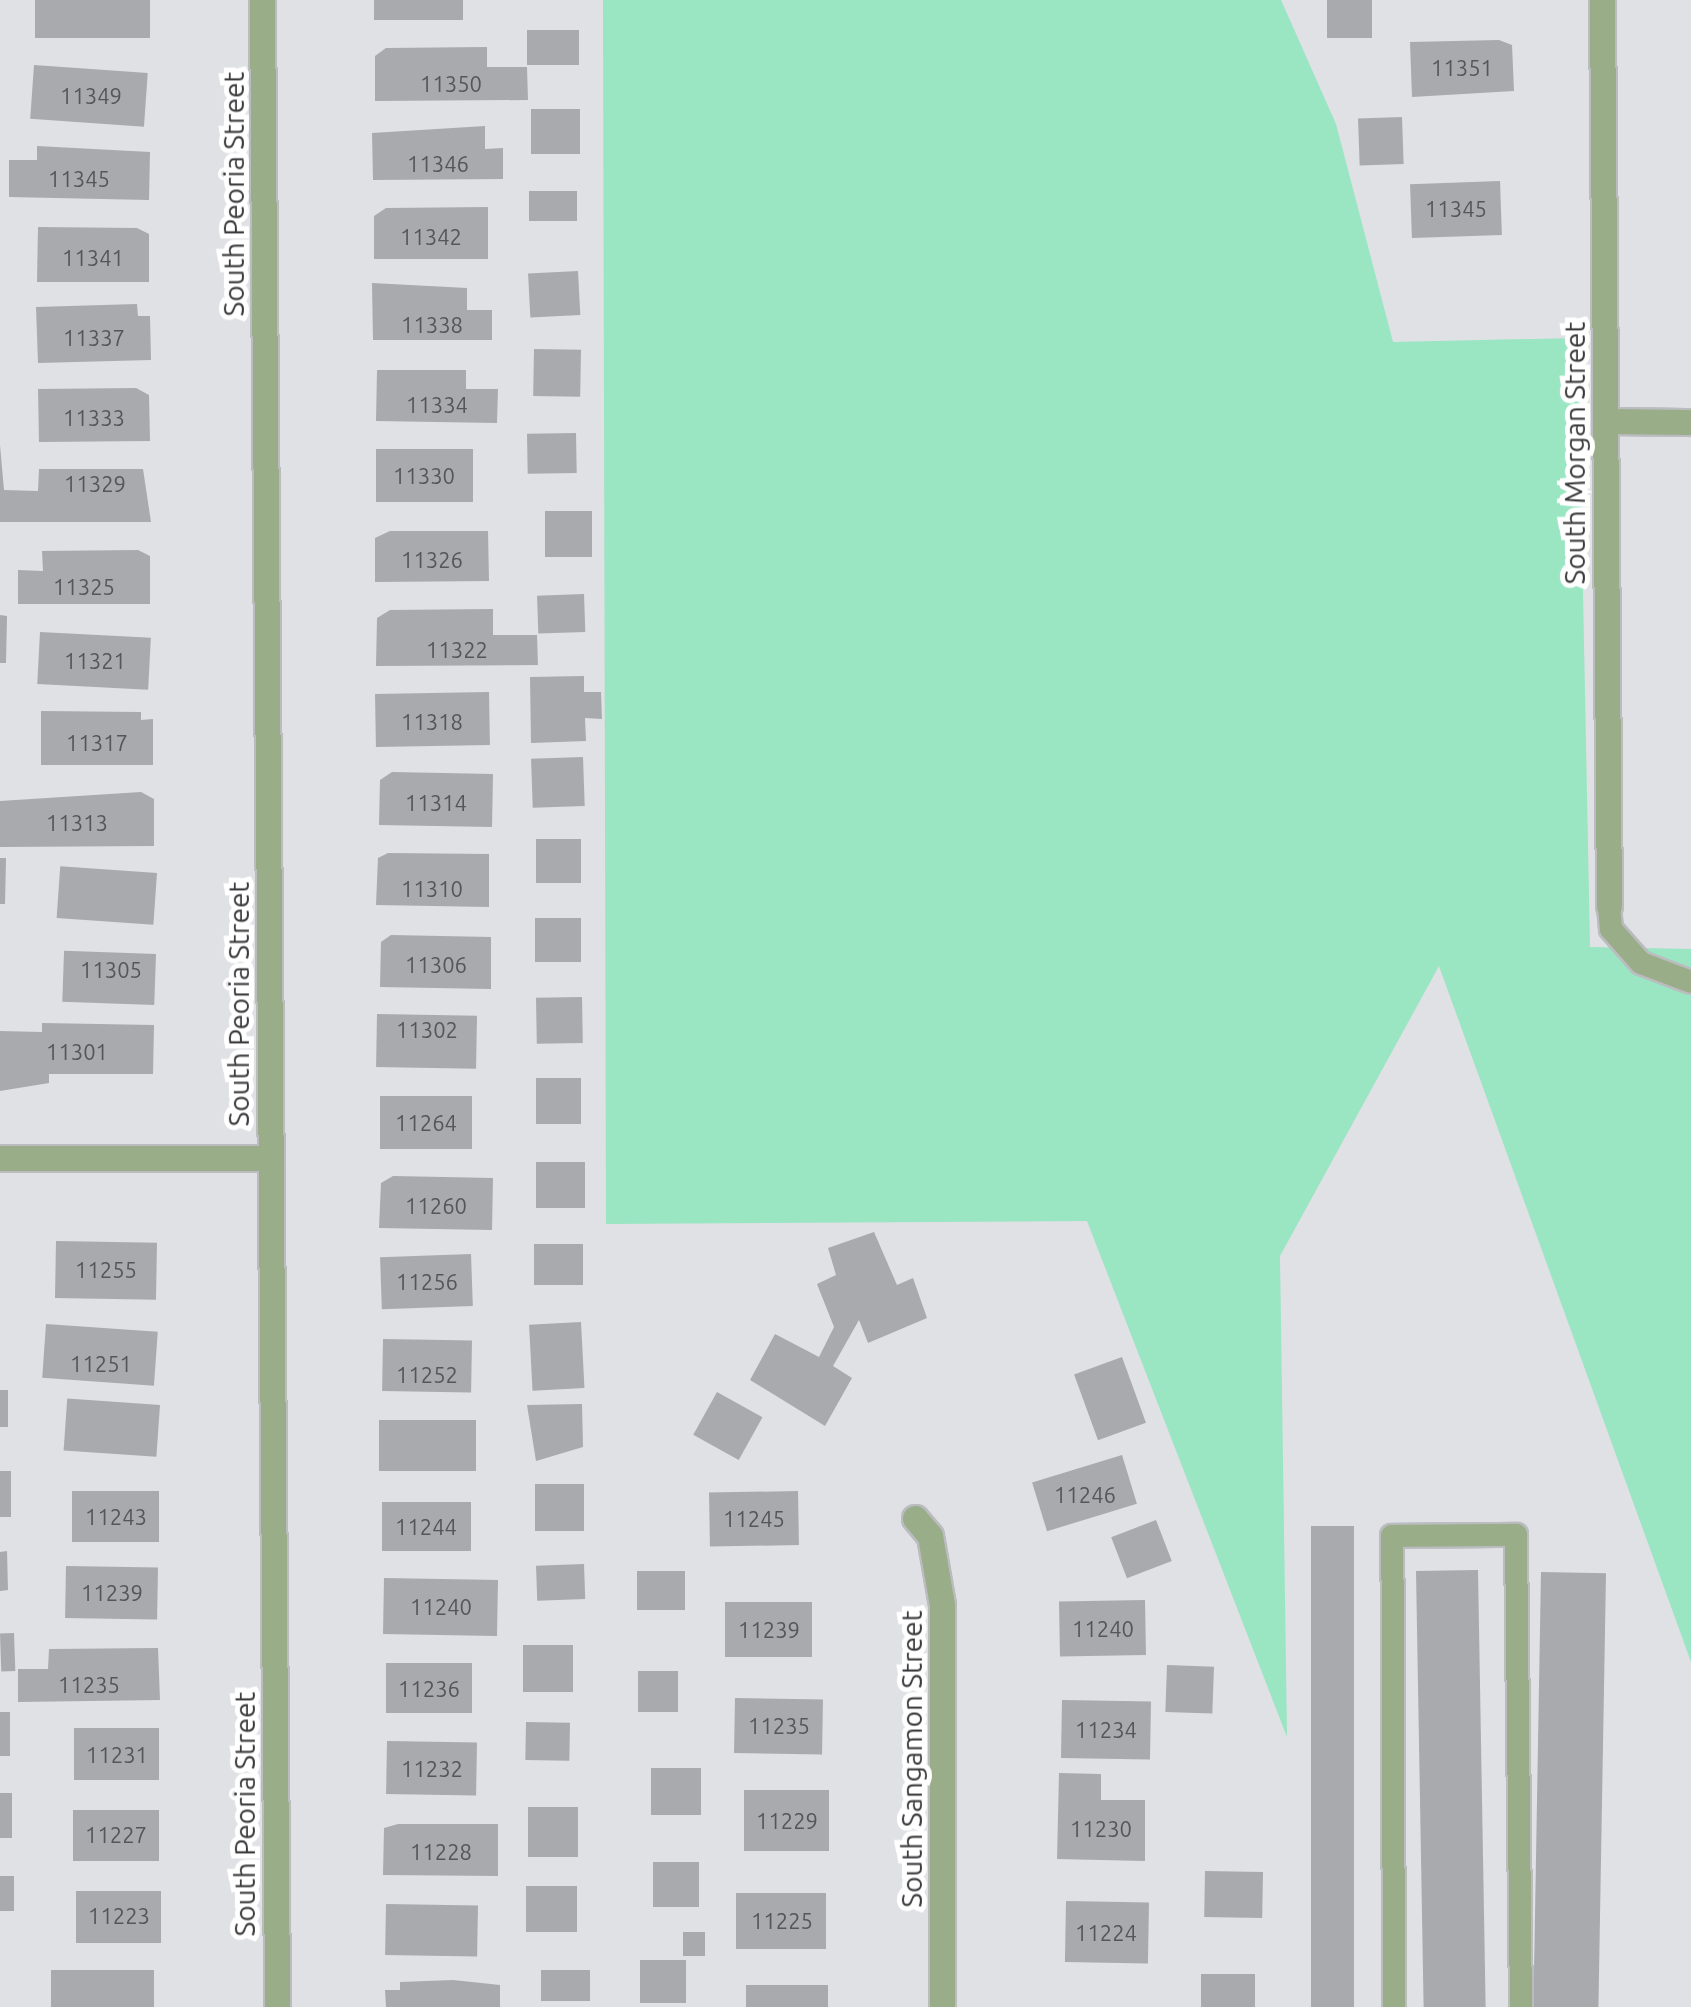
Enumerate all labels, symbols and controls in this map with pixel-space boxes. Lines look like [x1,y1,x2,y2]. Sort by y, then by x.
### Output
house number: 11351 [1431,55,1493,81]
house number: 11350 [420,71,482,97]
street label: South Peoria Street [217,72,251,316]
house number: 11349 [60,83,122,109]
house number: 11346 [407,151,469,177]
house number: 11345 [48,166,110,192]
house number: 11345 [1425,196,1487,222]
house number: 11342 [400,224,462,250]
house number: 11341 [62,245,124,271]
house number: 11338 [401,312,463,338]
street label: South Morgan Street [1558,322,1592,584]
house number: 11337 [63,325,125,351]
house number: 11334 [406,392,468,418]
house number: 11333 [63,405,125,431]
house number: 11330 [393,463,455,489]
house number: 11329 [64,471,126,497]
house number: 11326 [401,547,463,573]
house number: 11325 [53,574,115,600]
house number: 11322 [426,637,488,663]
house number: 11321 [64,648,126,674]
house number: 11318 [401,709,463,735]
house number: 11317 [66,730,128,756]
house number: 11314 [405,790,467,816]
house number: 11313 [46,810,108,836]
house number: 11310 [401,876,463,902]
street label: South Peoria Street [222,882,256,1126]
house number: 11306 [405,952,467,978]
house number: 11305 [80,957,142,983]
house number: 11302 [396,1017,458,1043]
house number: 11301 [46,1039,108,1065]
house number: 11264 [395,1110,457,1136]
house number: 11260 [405,1193,467,1219]
house number: 11255 [75,1257,137,1283]
house number: 11256 [396,1269,458,1295]
house number: 11251 [70,1351,132,1377]
house number: 11252 [396,1362,458,1388]
house number: 11246 [1054,1482,1116,1508]
house number: 11243 [85,1504,147,1530]
house number: 11245 [723,1506,785,1532]
house number: 11244 [395,1514,457,1540]
house number: 11239 [81,1580,143,1606]
house number: 11240 [410,1594,472,1620]
street label: South Sangamon Street [895,1610,929,1908]
house number: 11240 [1072,1616,1134,1642]
house number: 11239 [738,1617,800,1643]
house number: 11235 [58,1672,120,1698]
house number: 11236 [398,1676,460,1702]
street label: South Peoria Street [228,1692,262,1936]
house number: 11235 [748,1713,810,1739]
house number: 11234 [1075,1717,1137,1743]
house number: 11231 [86,1742,148,1768]
house number: 11232 [401,1756,463,1782]
house number: 11229 [756,1808,818,1834]
house number: 11230 [1070,1816,1132,1842]
house number: 11227 [85,1822,147,1848]
house number: 11228 [410,1839,472,1865]
house number: 11223 [88,1903,150,1929]
house number: 11225 [751,1908,813,1934]
house number: 11224 [1075,1920,1137,1946]

